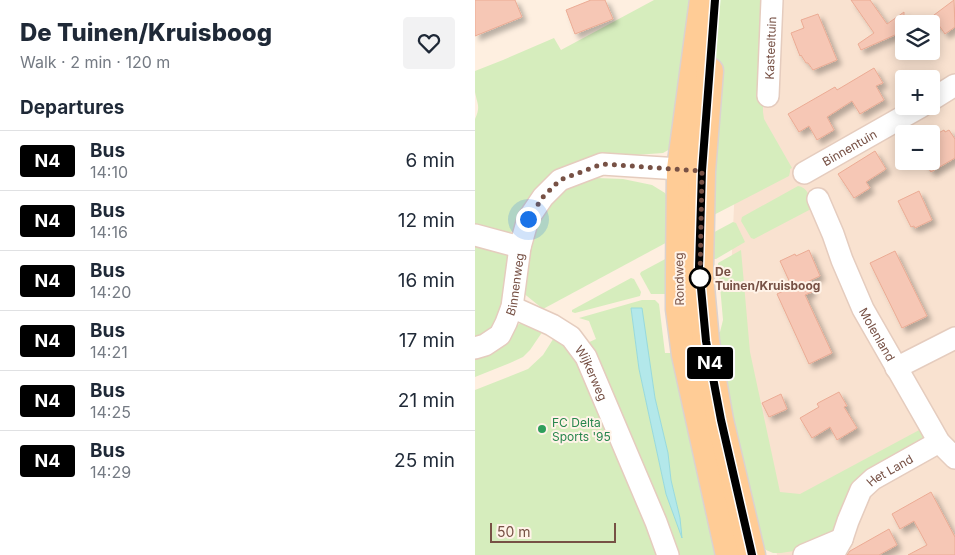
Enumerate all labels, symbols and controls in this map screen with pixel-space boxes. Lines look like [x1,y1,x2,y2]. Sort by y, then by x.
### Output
map controls [895,15,940,170]
button: layers [895,15,940,60]
street label: Kasteeltuin [761,16,779,80]
button: heart [403,17,455,69]
text: De Tuinen/Kruisboog [20,18,272,47]
text: Walk · 2 min · 120 m [20,52,170,72]
button: + [895,70,940,115]
text: Departures [20,96,124,119]
button: − [895,125,940,170]
street label: Binnentuin [819,126,879,169]
text: Bus [90,139,125,162]
text: 6 min [405,149,455,172]
text: N4 [35,150,60,171]
text: 14:10 [90,162,128,182]
text: Bus [90,199,125,222]
your location [516,207,541,232]
text: 12 min [398,209,455,232]
text: N4 [35,210,60,231]
text: 14:16 [90,222,128,242]
street label: Binnenweg [502,252,527,318]
street label: Rondweg [671,252,687,306]
text: Bus [90,259,125,282]
place label: De Tuinen/Kruisboog [715,264,820,293]
marker: De Tuinen/Kruisboog [689,267,711,289]
text: 16 min [398,269,455,292]
text: N4 [35,270,60,291]
text: 14:20 [90,282,131,302]
street label: Molenland [856,305,899,364]
text: Bus [90,319,125,342]
text: 17 min [399,329,455,352]
text: N4 [35,330,60,351]
text: 14:21 [90,342,128,362]
street label: Wijkerweg [572,342,611,403]
line badge: N4 [687,347,733,379]
text: N4 [697,352,723,373]
text: Bus [90,379,125,402]
text: 21 min [398,389,455,412]
text: N4 [35,390,60,411]
text: 14:25 [90,402,131,422]
place label: FC Delta Sports '95 [552,415,611,444]
marker: FC Delta Sports '95 [536,423,548,435]
text: Bus [90,439,125,462]
text: 25 min [394,449,455,472]
text: N4 [35,450,60,471]
street label: Het Land [863,451,915,489]
text: 14:29 [90,462,131,482]
scale bar [490,520,616,543]
text: 50 m [497,523,531,540]

